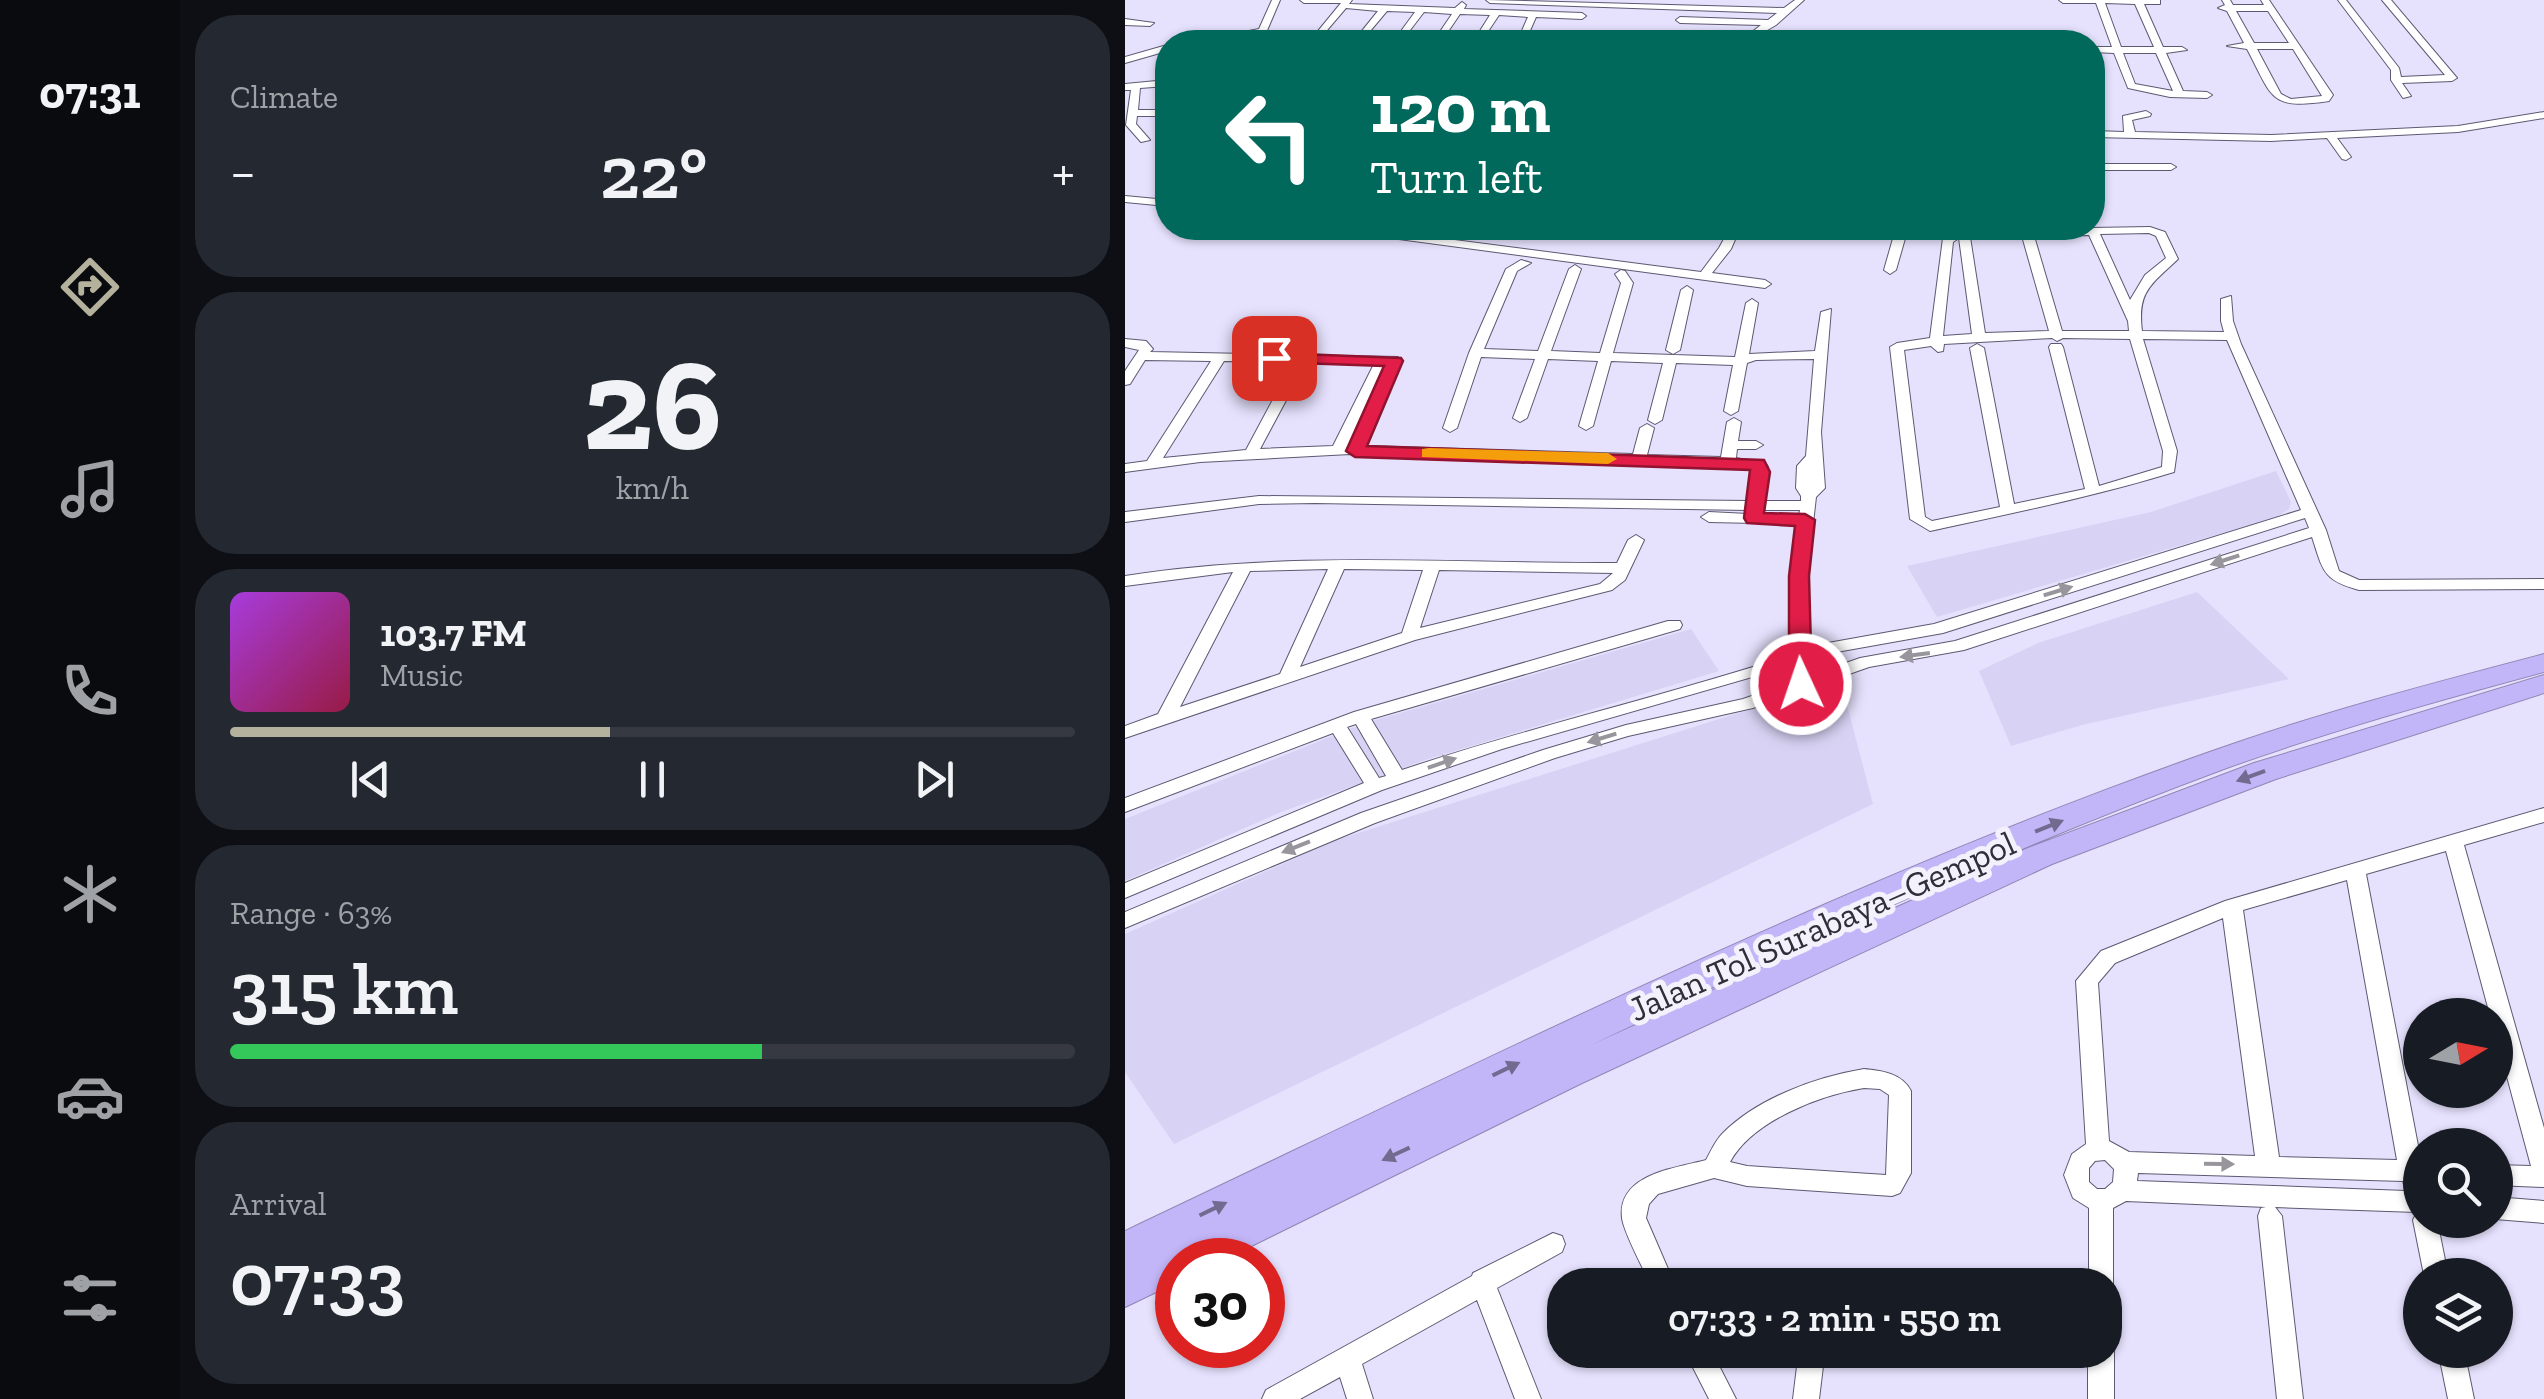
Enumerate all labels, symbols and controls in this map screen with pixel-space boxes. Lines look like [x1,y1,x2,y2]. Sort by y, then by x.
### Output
text: 07:31 [39,66,141,120]
text: 120 m [1370,66,1551,150]
icon: left [1205,70,1335,200]
text: Climate [230,78,338,116]
text: 22° [600,127,708,217]
text: − [230,139,256,205]
text: + [1052,139,1075,205]
text: Turn left [1370,151,1542,205]
icon: directions [55,252,125,322]
pin [1232,316,1317,401]
text: 26 [583,326,722,482]
icon: arrive [1247,331,1302,386]
icon: music [55,454,125,524]
text: km/h [616,469,689,507]
one-way arrow [2210,553,2240,568]
one-way arrow [2043,583,2073,598]
text: 103.7 FM [380,610,527,656]
position arrow [1749,632,1853,736]
one-way arrow [1899,647,1930,663]
icon: phone [55,656,125,726]
text: Music [380,656,463,694]
one-way arrow [1586,731,1616,746]
icon: previous [343,752,398,807]
icon: pause [625,752,680,807]
icon: next [907,752,962,807]
one-way arrow [1428,754,1458,769]
one-way arrow [2235,769,2265,784]
one-way arrow [2035,818,2065,834]
street label: Jalan Tol Surabaya–Gempol [1622,822,2022,1030]
one-way arrow [1280,840,1310,856]
icon: climate [55,859,125,929]
text: Range · 63% [230,894,392,932]
text: 315 km [230,943,458,1033]
north arrow [2403,998,2513,1108]
map controls [2403,998,2513,1368]
icon: car [55,1061,125,1131]
one-way arrow [1492,1061,1521,1078]
button: search [2403,1128,2513,1238]
one-way arrow [1381,1146,1410,1163]
one-way arrow [2204,1156,2236,1172]
text: Arrival [230,1185,326,1223]
one-way arrow [1199,1201,1228,1218]
text: 07:33 [230,1234,405,1324]
speed limit sign: 30 [1155,1238,1285,1368]
button: layers [2403,1258,2513,1368]
icon: filters [55,1263,125,1333]
text: 07:33 · 2 min · 550 m [1668,1295,2001,1341]

